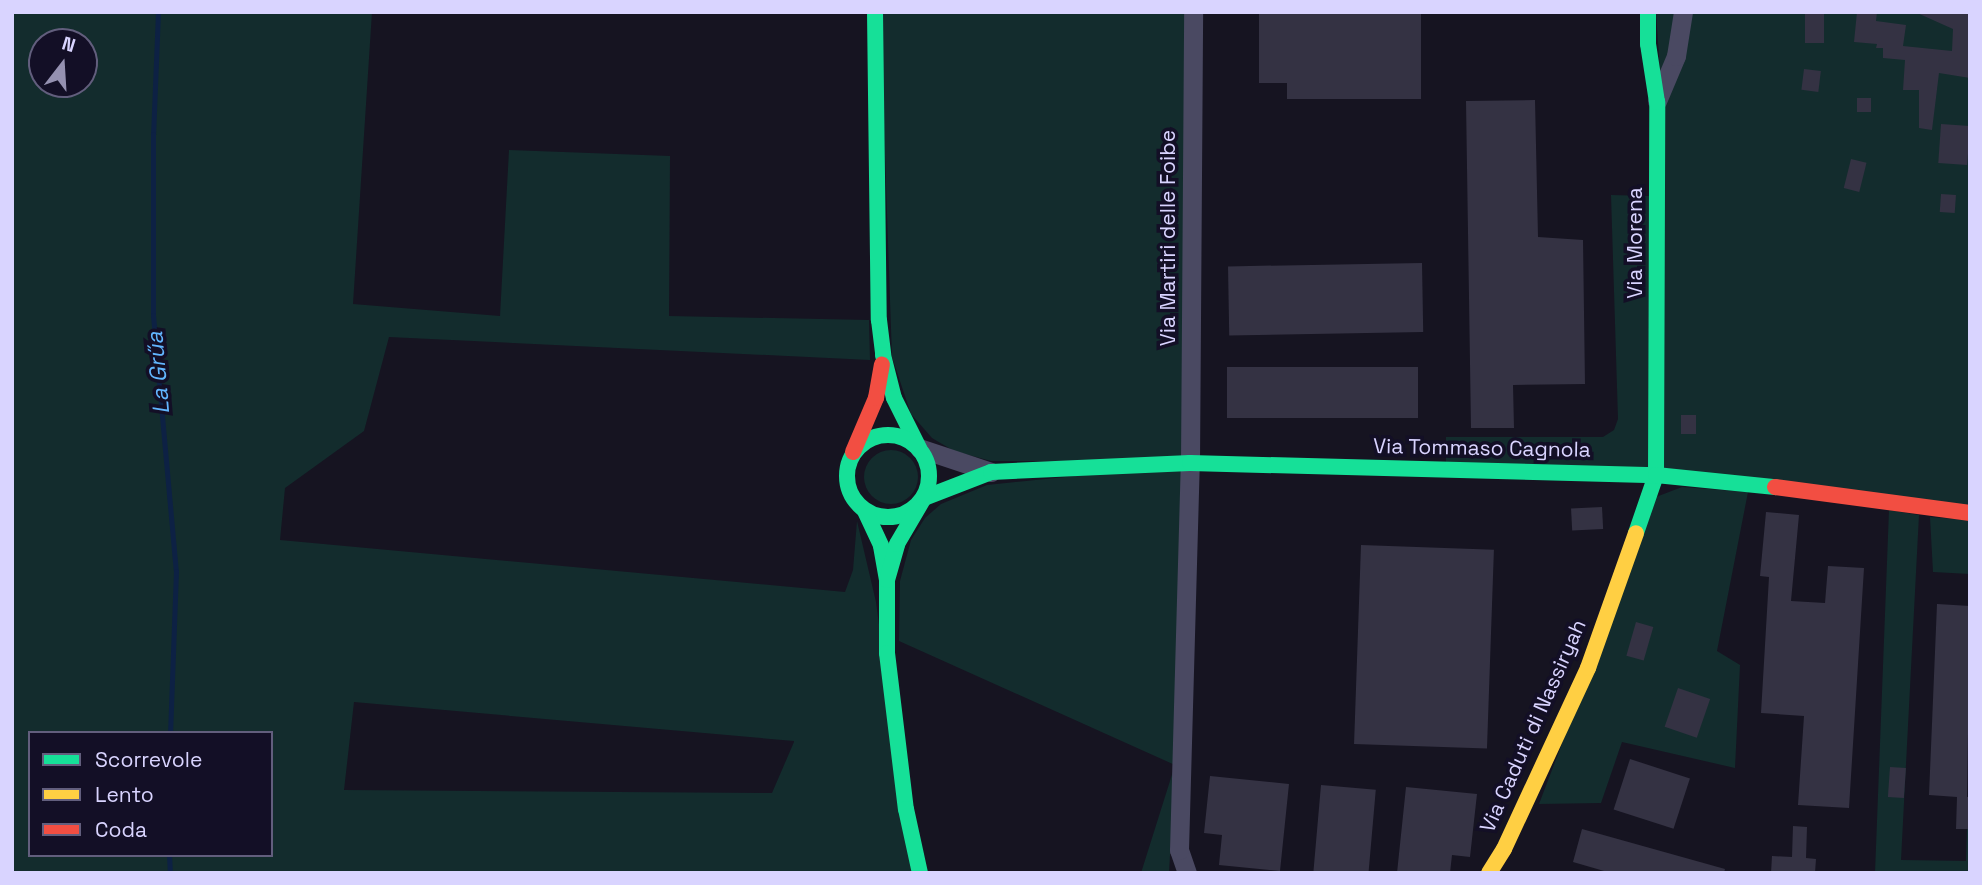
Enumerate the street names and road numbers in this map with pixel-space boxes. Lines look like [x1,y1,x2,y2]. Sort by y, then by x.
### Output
street label: Via Martiri delle Foibe [1155,130,1181,346]
street label: Via Morena [1622,187,1648,299]
street label: Via Tommaso Cagnola [1373,433,1591,463]
street label: Via Caduti di Nassiryah [1475,616,1591,836]

